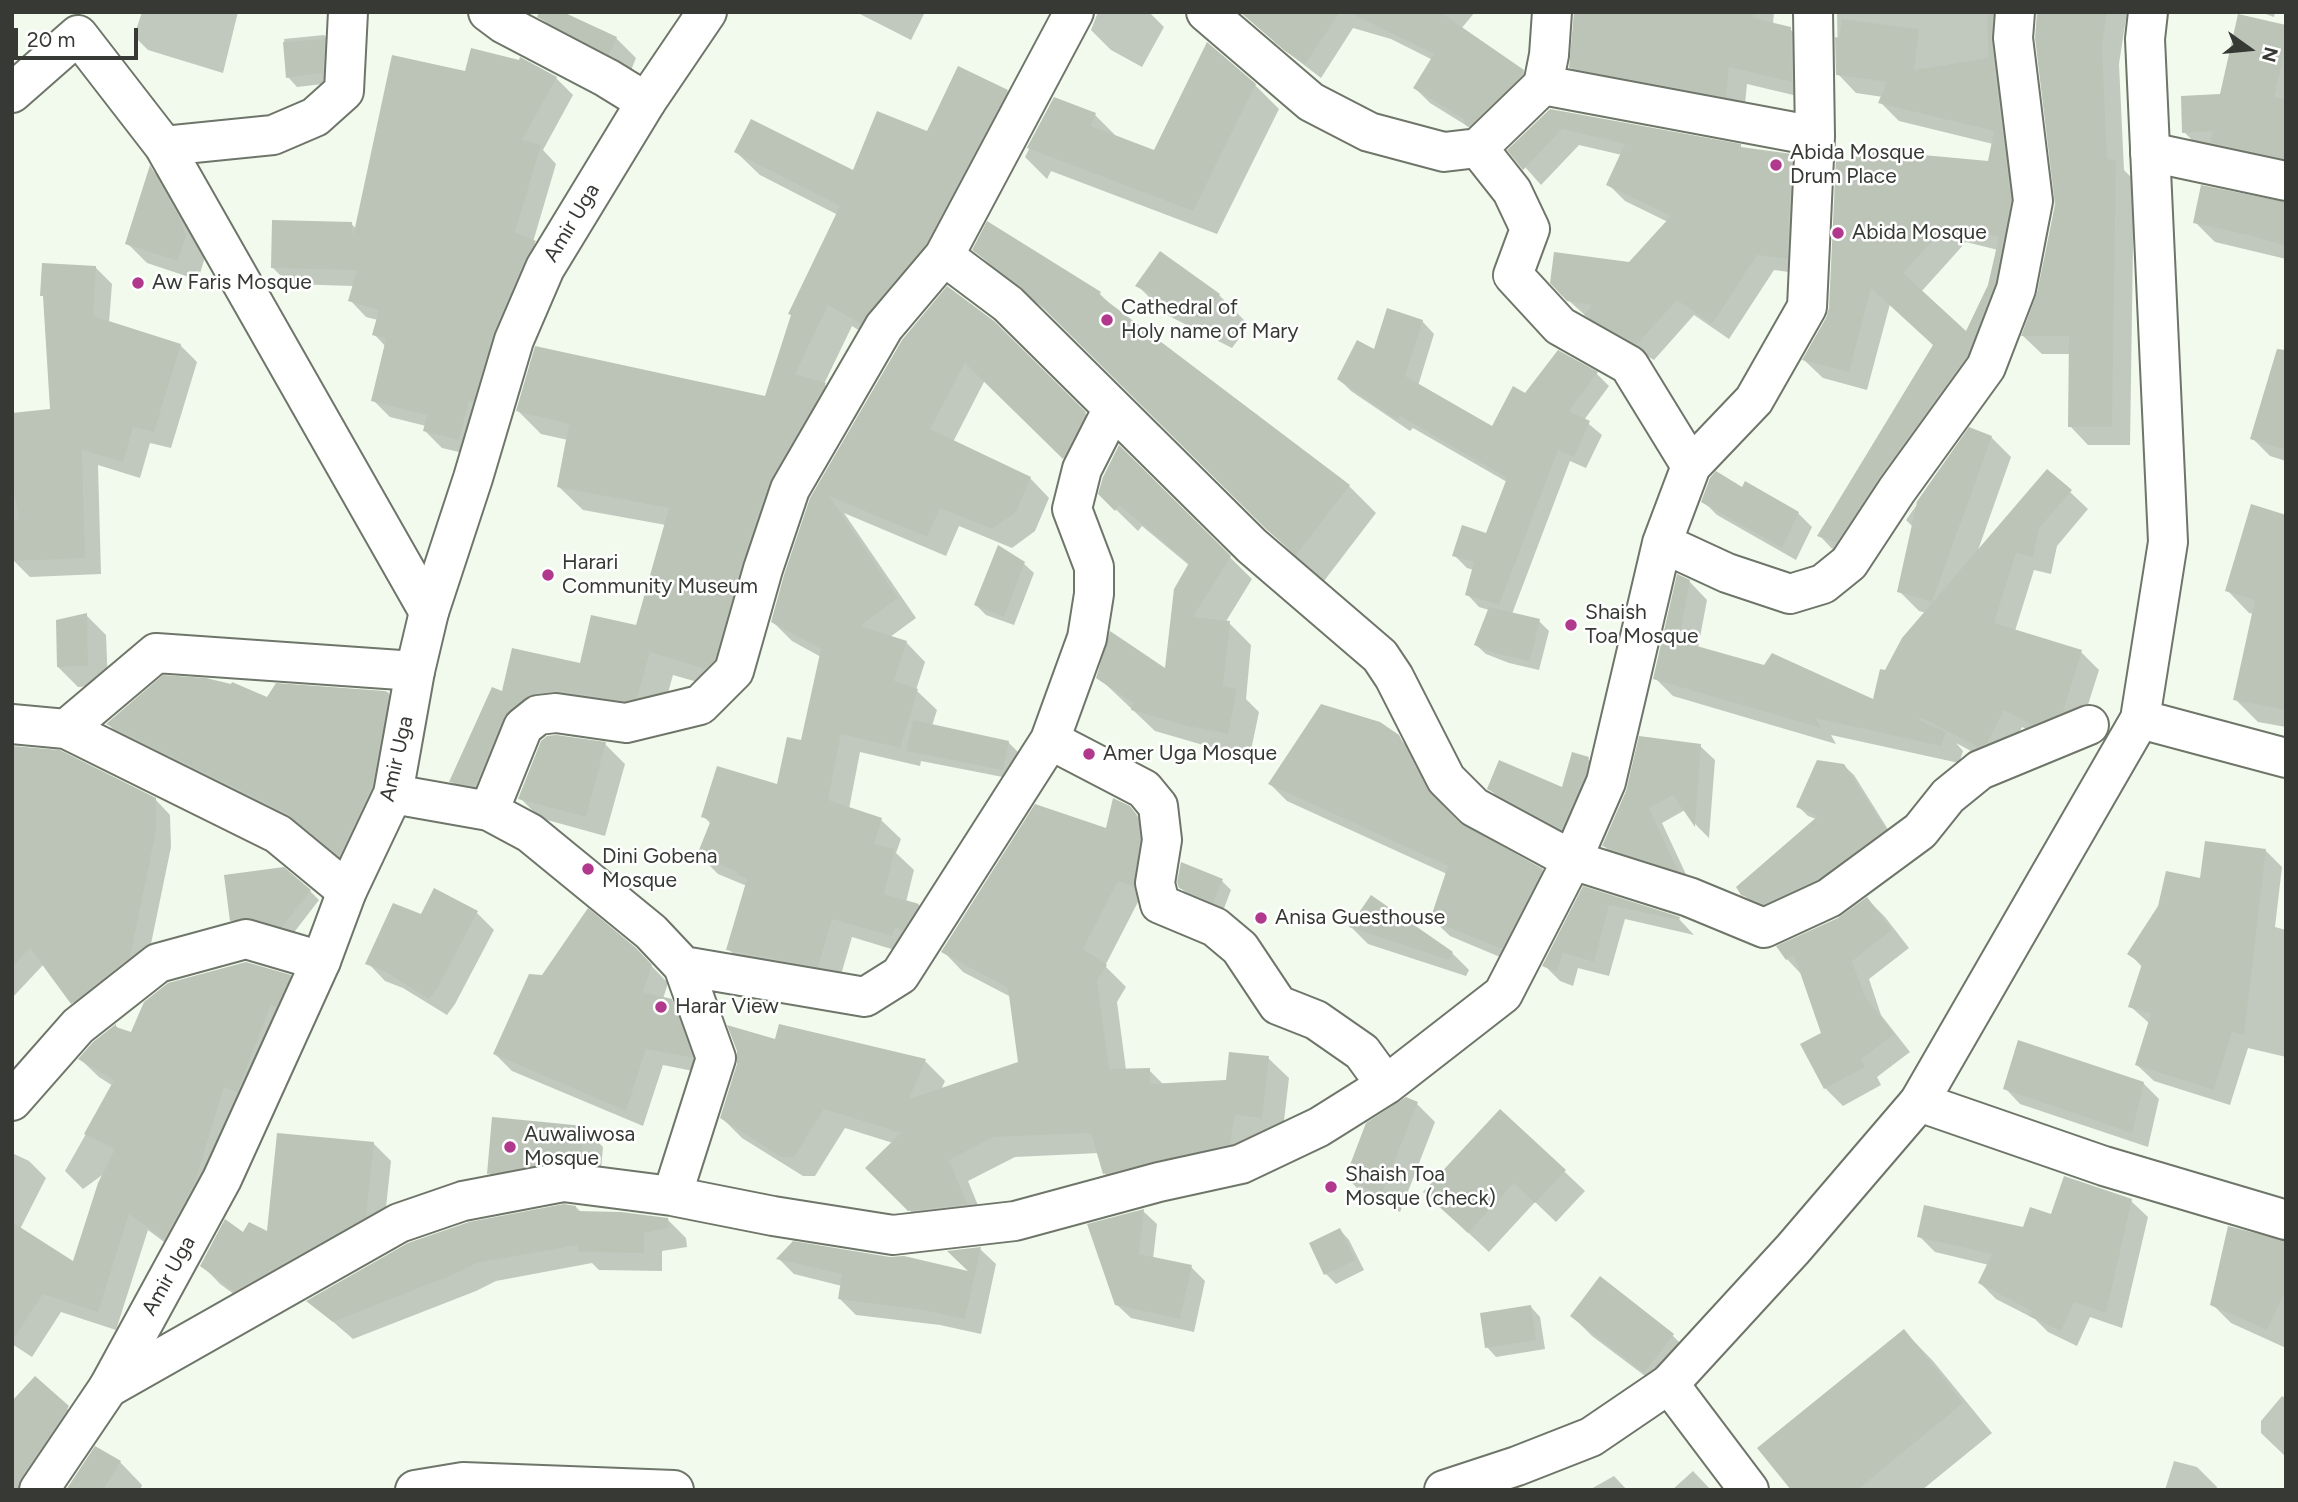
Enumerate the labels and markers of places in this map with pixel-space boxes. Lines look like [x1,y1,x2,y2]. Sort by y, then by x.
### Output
place label: Abida Mosque Drum Place [1790,140,1925,190]
marker: Abida Mosque Drum Place [1768,157,1784,173]
place label: Abida Mosque [1852,220,1987,246]
marker: Abida Mosque [1830,225,1846,241]
place label: Aw Faris Mosque [152,270,312,296]
marker: Aw Faris Mosque [130,275,146,291]
place label: Cathedral of Holy name of Mary [1121,295,1298,345]
marker: Cathedral of Holy name of Mary [1099,312,1115,328]
place label: Harari Community Museum [562,550,758,600]
marker: Harari Community Museum [540,567,556,583]
place label: Shaish Toa Mosque [1585,600,1698,650]
marker: Shaish Toa Mosque [1563,617,1579,633]
place label: Amer Uga Mosque [1103,741,1277,767]
marker: Amer Uga Mosque [1081,746,1097,762]
place label: Dini Gobena Mosque [602,844,717,894]
marker: Dini Gobena Mosque [580,861,596,877]
place label: Anisa Guesthouse [1275,905,1445,931]
marker: Anisa Guesthouse [1253,910,1269,926]
place label: Harar View [675,994,779,1020]
marker: Harar View [653,999,669,1015]
place label: Auwaliwosa Mosque [524,1122,635,1172]
marker: Auwaliwosa Mosque [502,1139,518,1155]
place label: Shaish Toa Mosque (check) [1345,1162,1496,1212]
marker: Shaish Toa Mosque (check) [1323,1179,1339,1195]

